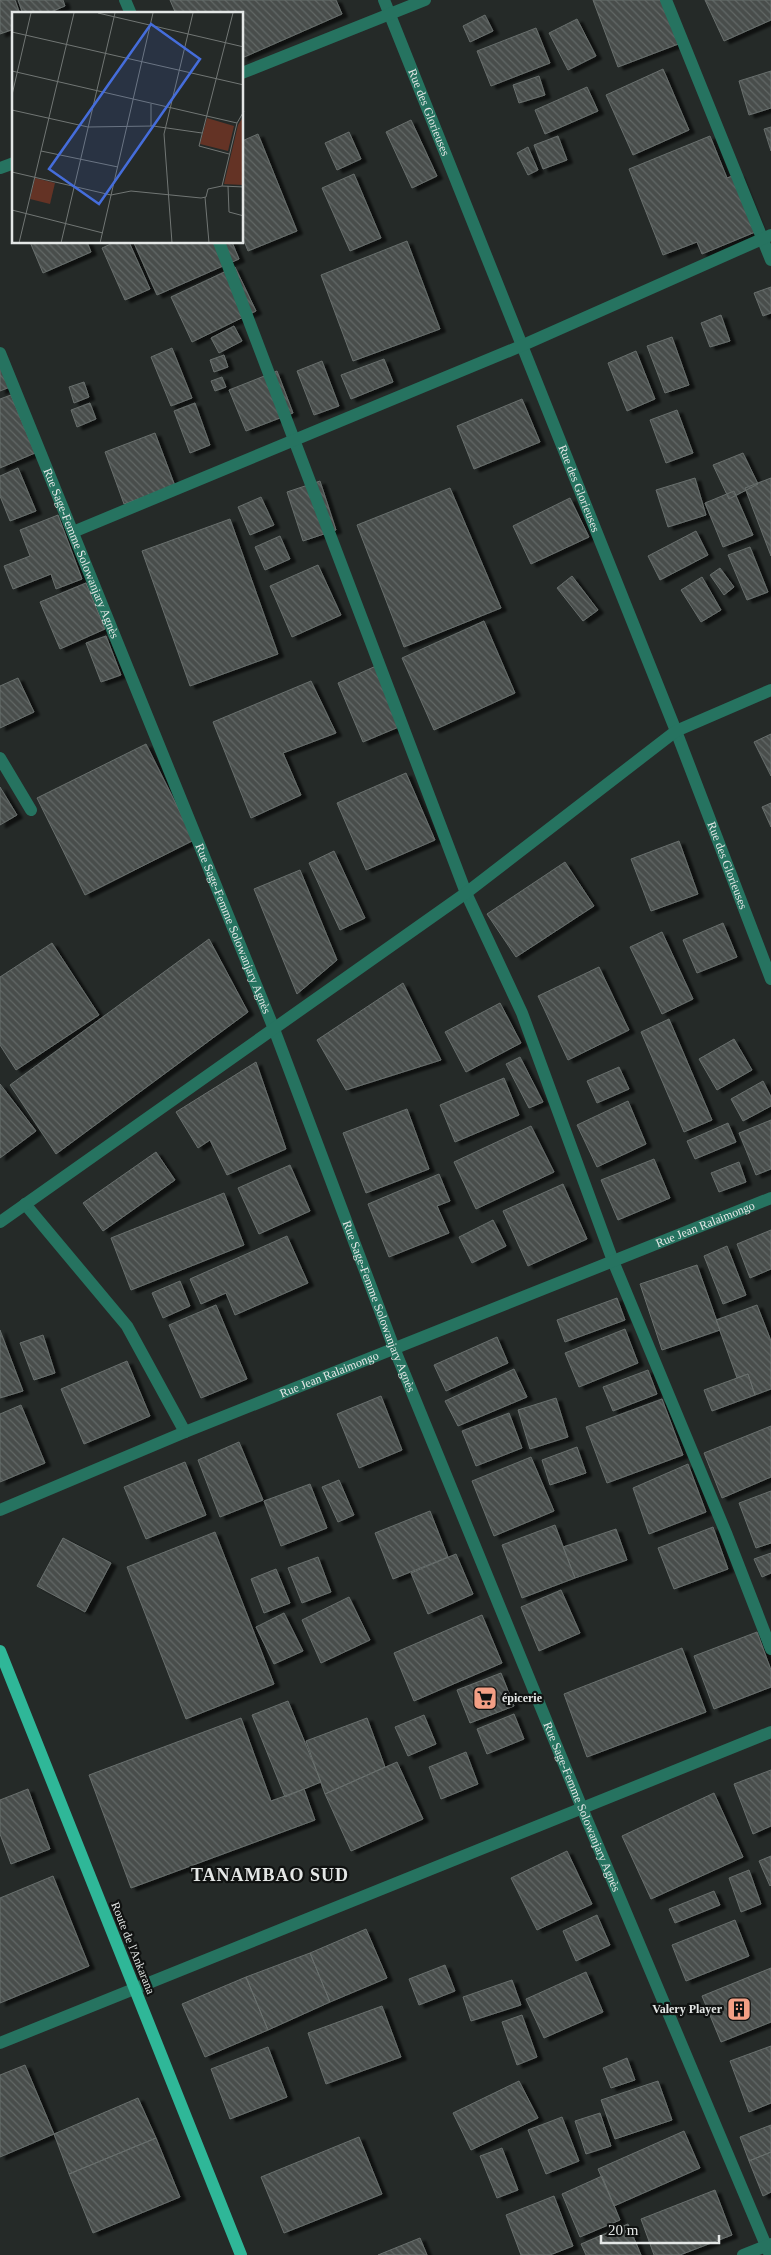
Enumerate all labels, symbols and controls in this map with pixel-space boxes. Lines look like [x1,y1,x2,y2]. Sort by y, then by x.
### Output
inset map [12,12,244,244]
street label: Rue des Glorieuses [405,67,453,158]
street label: Rue des Glorieuses [555,443,603,534]
street label: Rue Sage-Femme Solowanjary Agnès [40,466,122,641]
street label: Rue des Glorieuses [704,820,751,911]
street label: Rue Sage-Femme Solowanjary Agnès [193,841,274,1016]
street label: Rue Jean Ralaimongo [654,1198,757,1250]
street label: Rue Sage-Femme Solowanjary Agnès [340,1219,418,1394]
street label: Rue Jean Ralaimongo [278,1348,381,1400]
supermarket icon: épicerie [472,1685,498,1711]
place label: épicerie [502,1691,543,1705]
street label: Rue Sage-Femme Solowanjary Agnès [541,1720,623,1894]
district label: TANAMBAO SUD [191,1865,349,1885]
street label: Route de l'Ankarana [108,1900,158,1997]
building icon: Valery Player [726,1996,752,2022]
place label: Valery Player [652,2002,723,2016]
scale bar [601,2212,718,2244]
text: 20 m [608,2222,639,2238]

